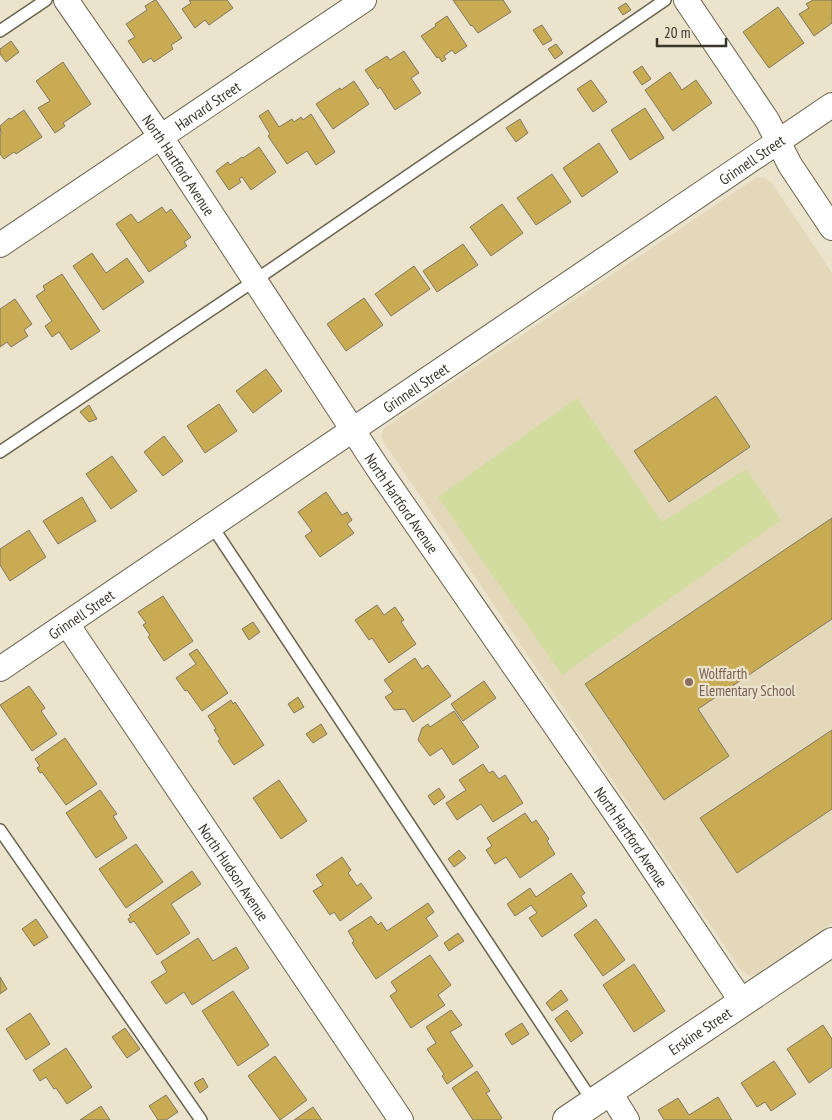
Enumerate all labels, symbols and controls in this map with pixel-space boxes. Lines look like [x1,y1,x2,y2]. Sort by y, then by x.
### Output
scale bar [657,15,726,47]
text: 20 m [664,23,690,42]
street label: Harvard Street [171,77,244,134]
street label: North Hartford Avenue [139,111,219,219]
street label: Grinnell Street [715,130,788,189]
street label: Grinnell Street [379,358,452,416]
street label: North Hartford Avenue [361,449,443,557]
street label: Grinnell Street [45,585,118,643]
place label: Wolffarth Elementary School [699,664,796,700]
marker: Wolffarth Elementary School [683,676,695,688]
street label: North Hartford Avenue [591,783,672,891]
street label: North Hudson Avenue [195,820,273,924]
street label: Erskine Street [665,1003,735,1059]

